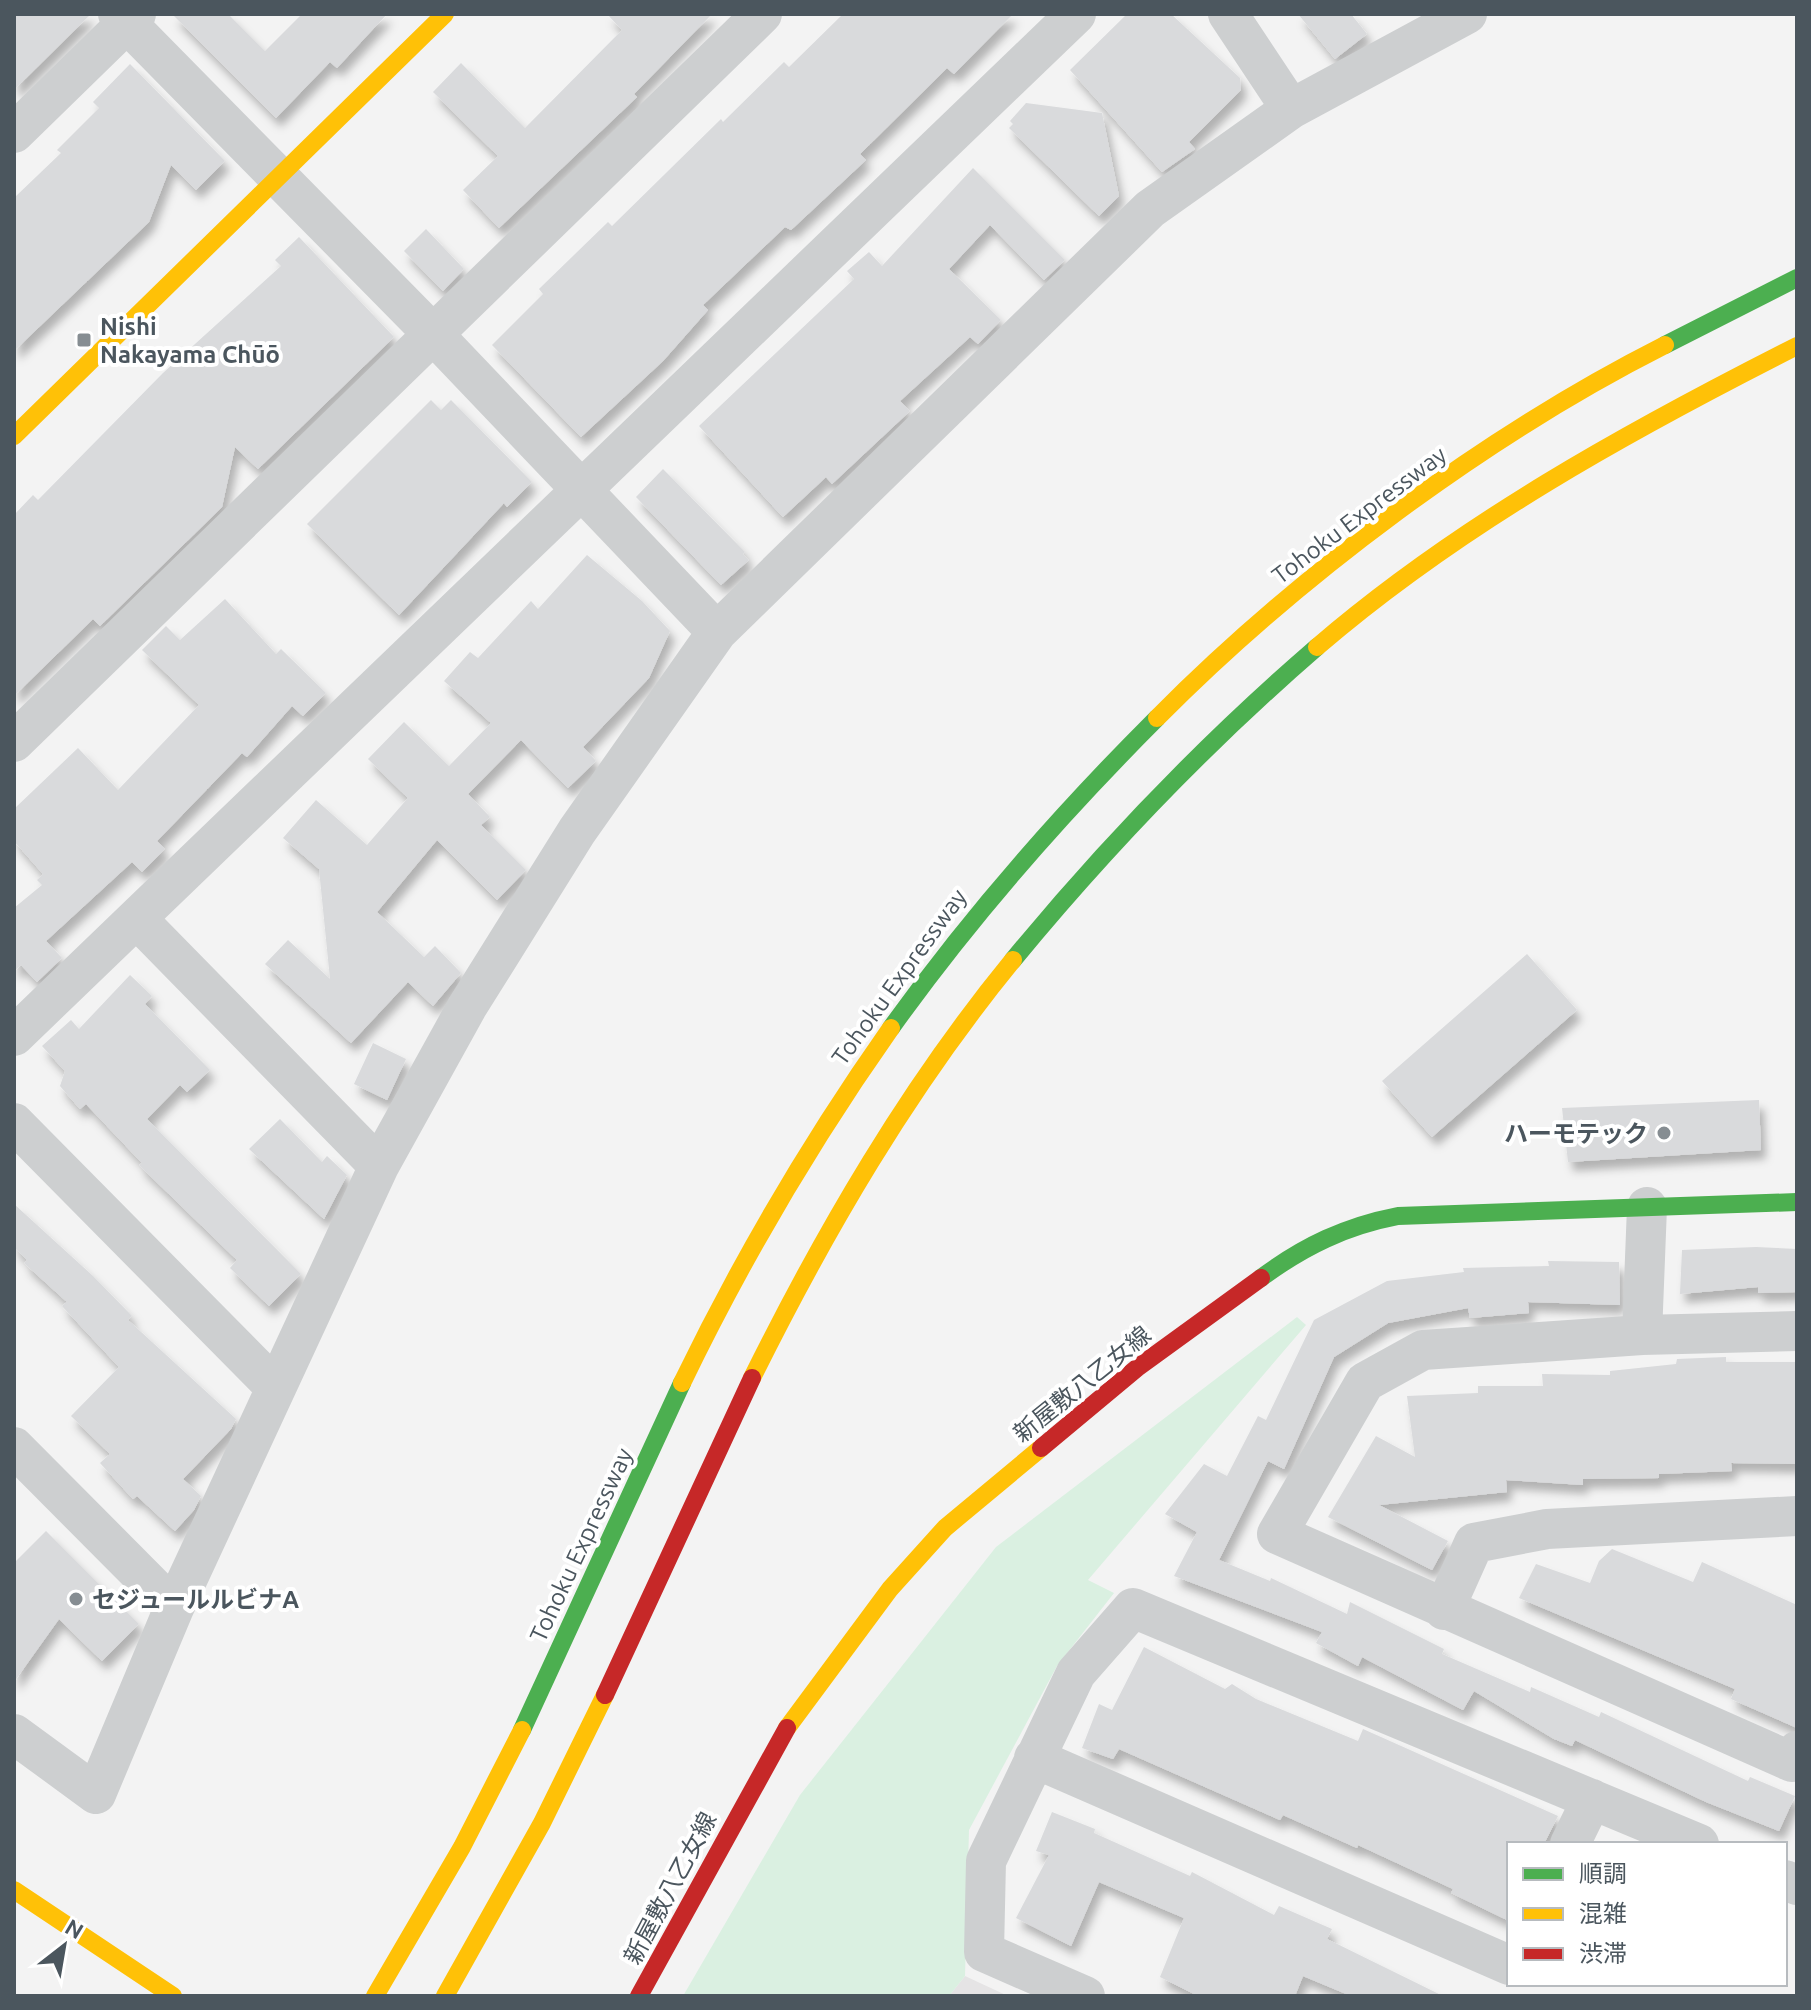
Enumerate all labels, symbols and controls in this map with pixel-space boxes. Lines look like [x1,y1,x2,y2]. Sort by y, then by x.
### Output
place label: Nishi Nakayama Chūō [100,313,280,368]
marker: Nishi Nakayama Chūō [75,331,93,349]
street label: Tohoku Expressway [1267,441,1452,589]
street label: Tohoku Expressway [826,883,972,1070]
place label: ハーモテック [1504,1120,1648,1147]
marker: ハーモテック [1655,1124,1673,1142]
street label: 新屋敷八乙女線 [1008,1321,1156,1447]
street label: Tohoku Expressway [524,1443,638,1646]
place label: セジュールルビナA [92,1586,299,1613]
marker: セジュールルビナA [67,1590,85,1608]
street label: 新屋敷八乙女線 [619,1807,721,1969]
legend [1507,1842,1787,1986]
text: 順調 [1579,1860,1627,1887]
text: 混雑 [1579,1900,1627,1927]
north arrow [24,1906,104,1986]
text: N [61,1913,88,1943]
text: 渋滞 [1579,1940,1627,1967]

